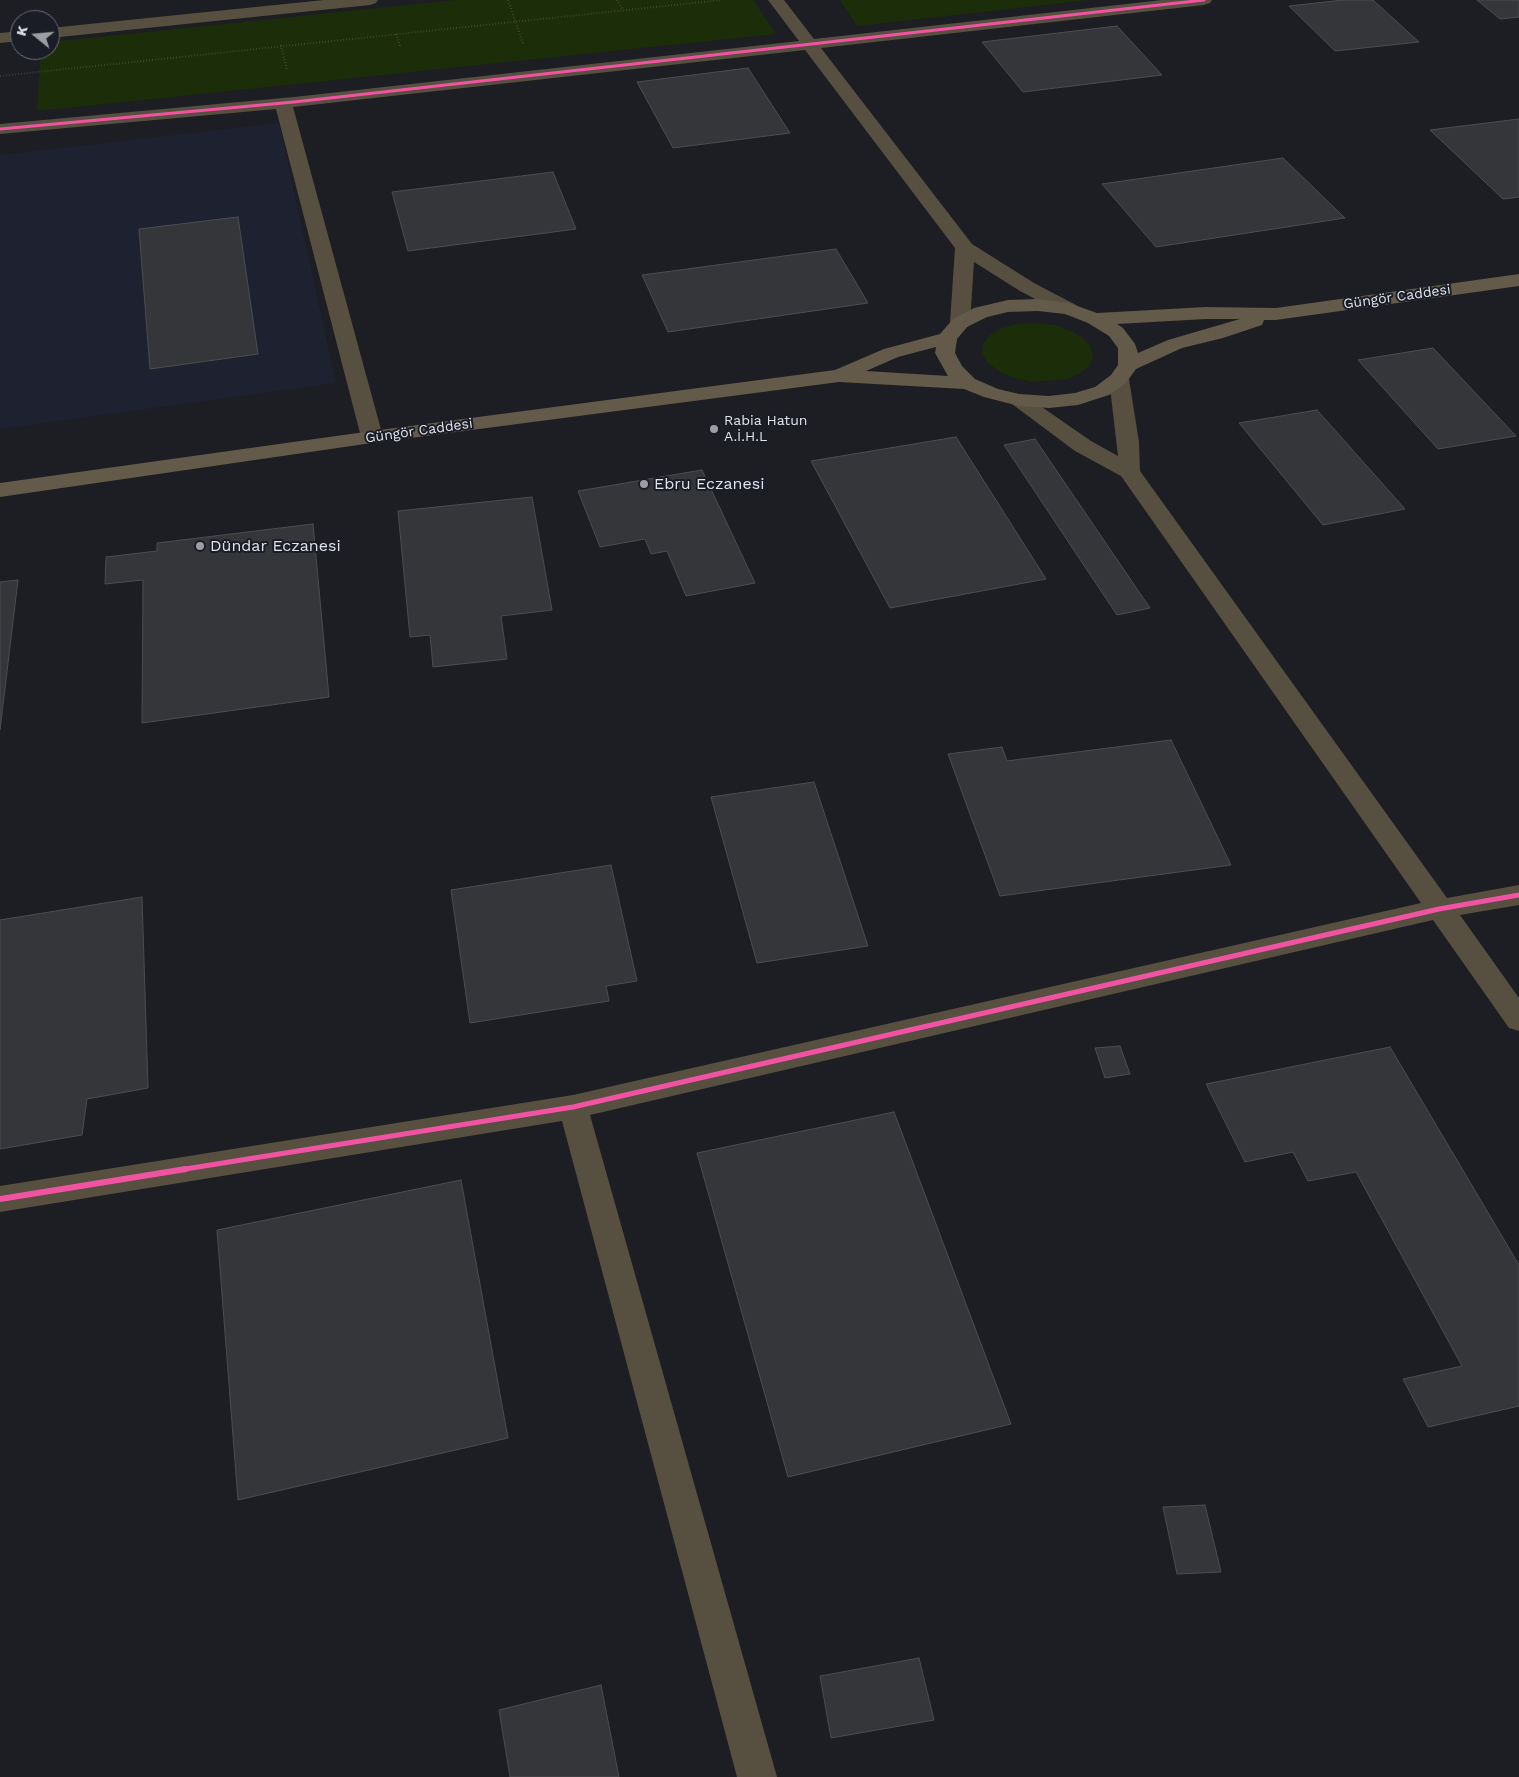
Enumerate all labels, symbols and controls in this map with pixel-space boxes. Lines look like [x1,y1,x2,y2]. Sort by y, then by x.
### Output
north arrow [10,10,60,60]
text: K [13,24,31,38]
street label: Güngör Caddesi [1342,281,1452,313]
place label: Rabia Hatun A.İ.H.L [724,413,807,446]
street label: Güngör Caddesi [364,415,474,447]
marker: Rabia Hatun A.İ.H.L [708,423,720,435]
place label: Ebru Eczanesi [654,474,764,494]
marker: Ebru Eczanesi [638,478,650,490]
place label: Dündar Eczanesi [210,536,341,556]
marker: Dündar Eczanesi [194,540,206,552]

